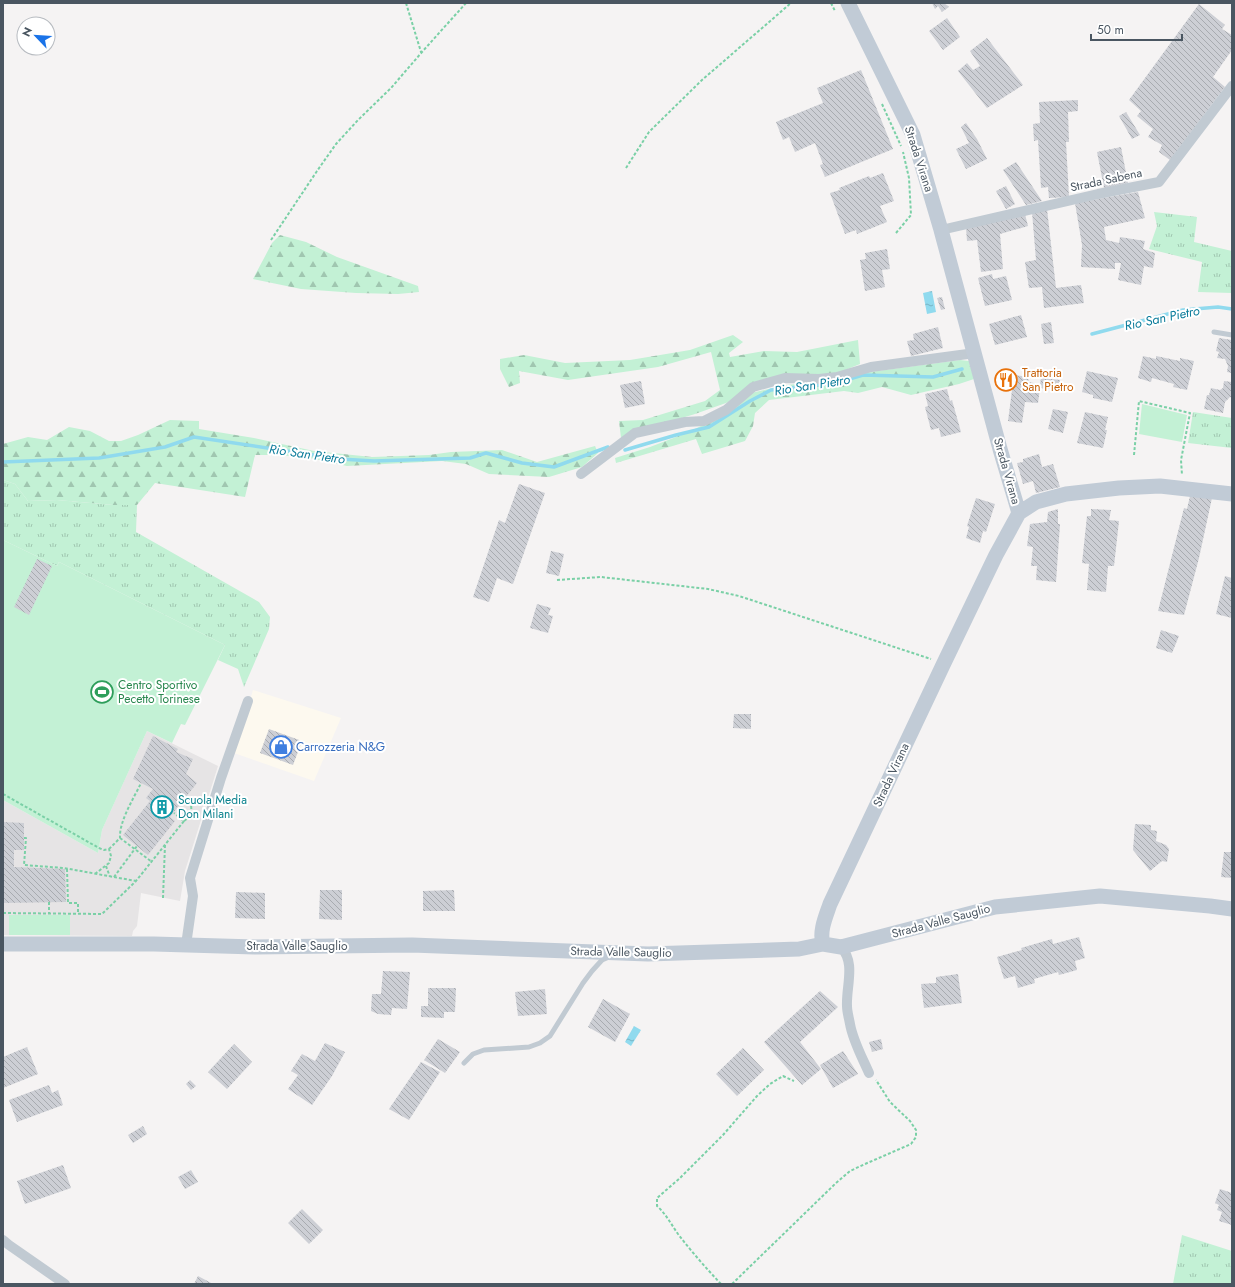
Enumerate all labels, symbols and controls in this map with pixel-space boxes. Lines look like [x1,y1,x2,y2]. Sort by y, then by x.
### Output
north arrow [16,16,56,56]
scale bar [1091,16,1182,42]
text: 50 m [1097,21,1124,39]
text: N [18,24,36,39]
street label: Strada Virana [900,124,938,195]
street label: Strada Sabena [1068,164,1144,196]
water label: Rio San Pietro [1123,301,1201,335]
place label: Trattoria San Pietro [1022,364,1074,396]
restaurant icon: Trattoria San Pietro [993,367,1019,393]
water label: Rio San Pietro [773,370,851,400]
street label: Strada Virana [989,436,1025,507]
water label: Rio San Pietro [268,439,346,469]
place label: Centro Sportivo Pecetto Torinese [118,676,200,708]
sports icon: Centro Sportivo Pecetto Torinese [89,679,115,705]
shop icon: Carrozzeria N&G [268,734,294,760]
place label: Carrozzeria N&G [296,738,385,756]
street label: Strada Virana [868,740,914,810]
place label: Scuola Media Don Milani [178,791,247,823]
building icon: Scuola Media Don Milani [149,794,175,820]
street label: Strada Valle Sauglio [890,899,993,943]
street label: Strada Valle Sauglio [246,937,348,955]
street label: Strada Valle Sauglio [570,942,672,962]

